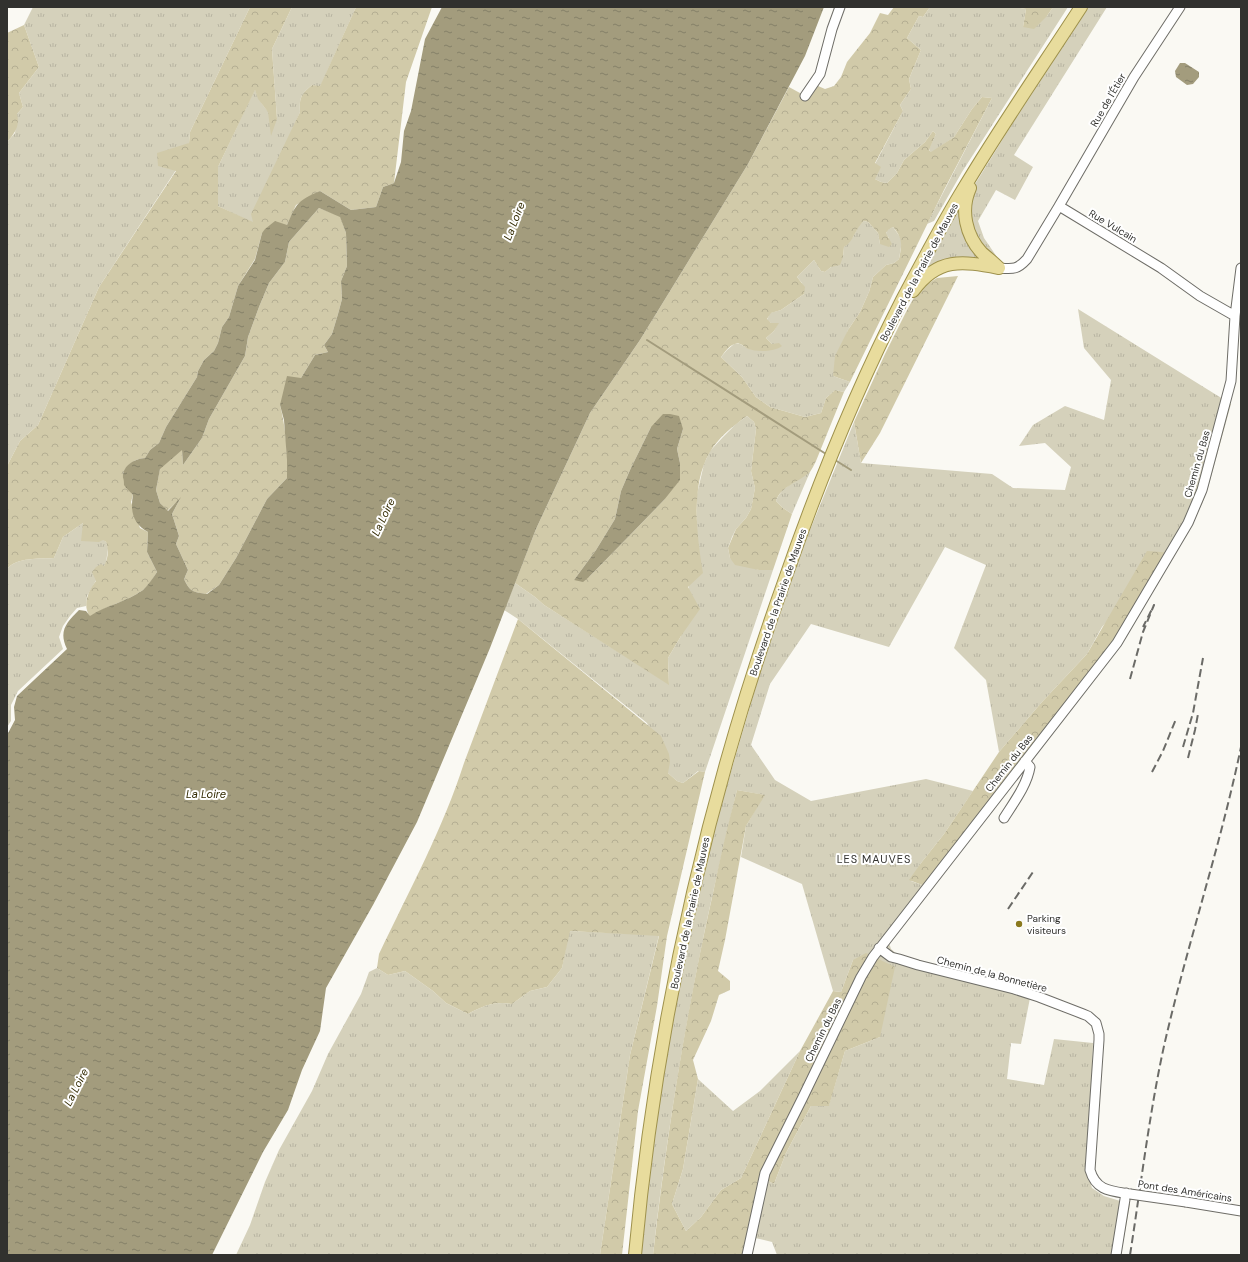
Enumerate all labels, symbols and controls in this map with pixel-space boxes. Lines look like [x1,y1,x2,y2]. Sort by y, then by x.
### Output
street label: Rue de l'Étier [1087,71,1129,129]
water label: La Loire [500,200,528,242]
street label: Boulevard de la Prairie de Mauves [877,201,961,343]
street label: Rue Vulcain [1087,207,1140,246]
street label: Chemin du Bas [1181,429,1213,499]
water label: La Loire [368,496,398,538]
street label: Boulevard de la Prairie de Mauves [747,527,809,677]
street label: Chemin du Bas [982,732,1036,794]
water label: La Loire [186,787,226,801]
street label: Boulevard de la Prairie de Mauves [668,836,712,990]
district label: LES MAUVES [837,852,911,866]
place label: Parking visiteurs [1027,912,1066,937]
marker: Parking visiteurs [1014,919,1024,929]
street label: Chemin de la Bonnetière [936,953,1049,995]
street label: Chemin du Bas [802,996,844,1064]
water label: La Loire [61,1066,91,1108]
street label: Pont des Américains [1137,1177,1233,1205]

